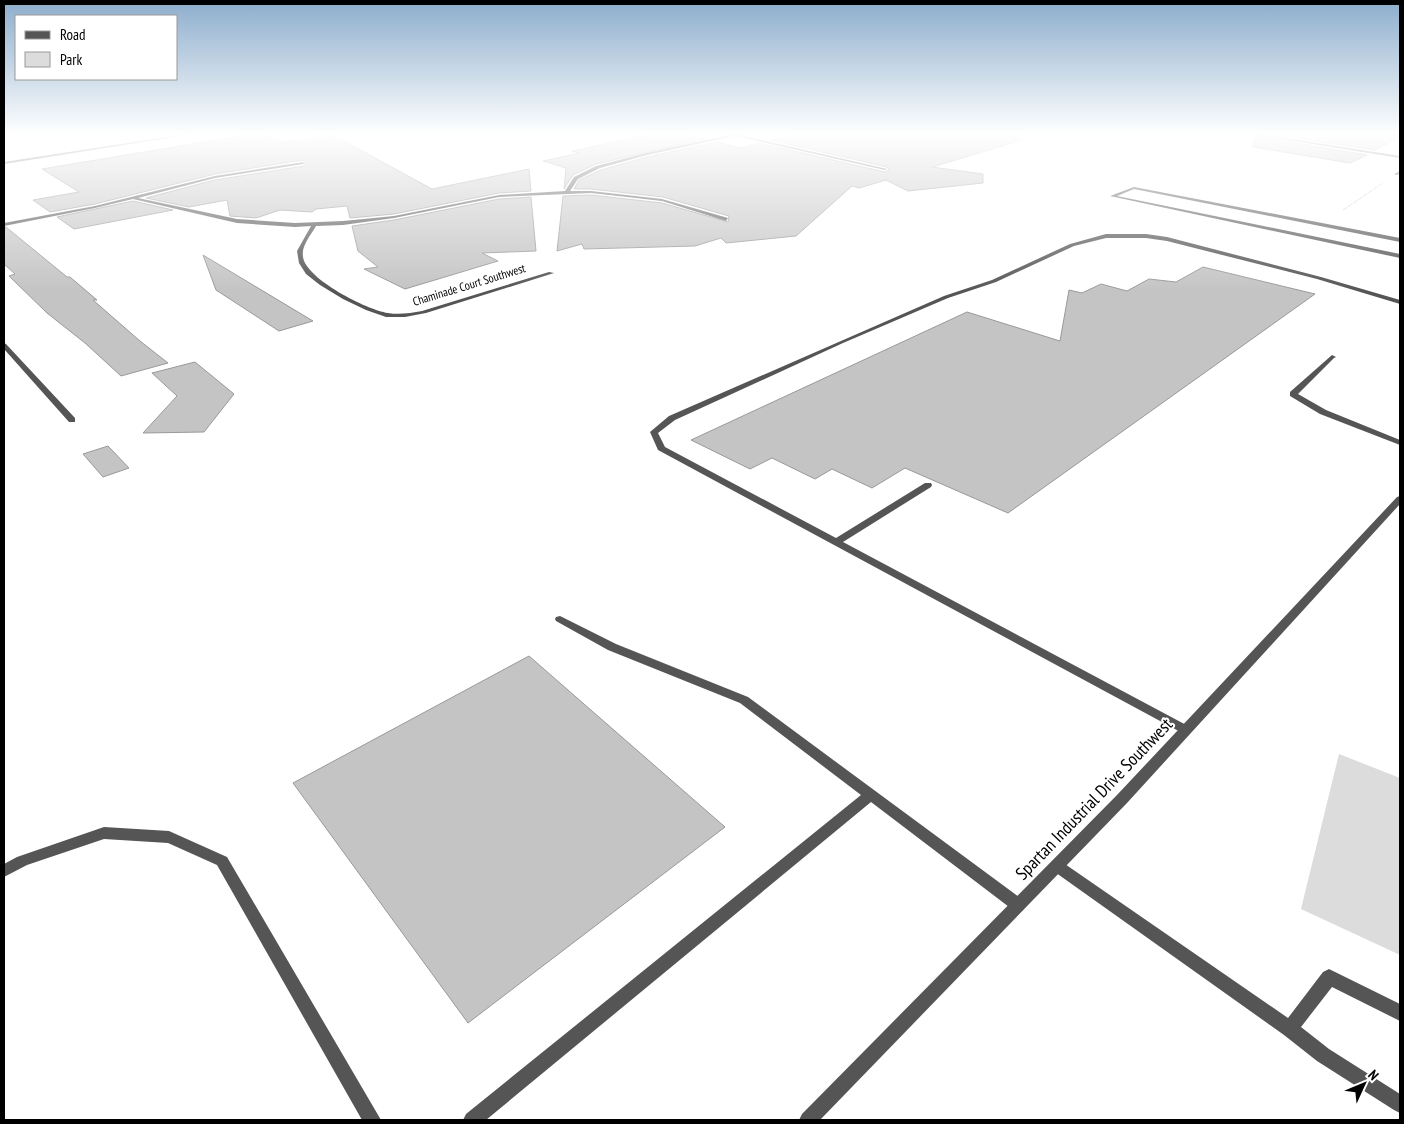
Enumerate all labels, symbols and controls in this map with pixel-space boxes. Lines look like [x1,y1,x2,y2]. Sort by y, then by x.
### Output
legend [15,15,178,80]
text: Road [60,25,86,44]
text: Park [60,50,82,69]
street label: Chaminade Court Southwest [411,260,528,309]
street label: Spartan Industrial Drive Southwest [1010,713,1177,884]
north arrow [1339,1059,1389,1109]
text: N [1364,1066,1382,1084]

